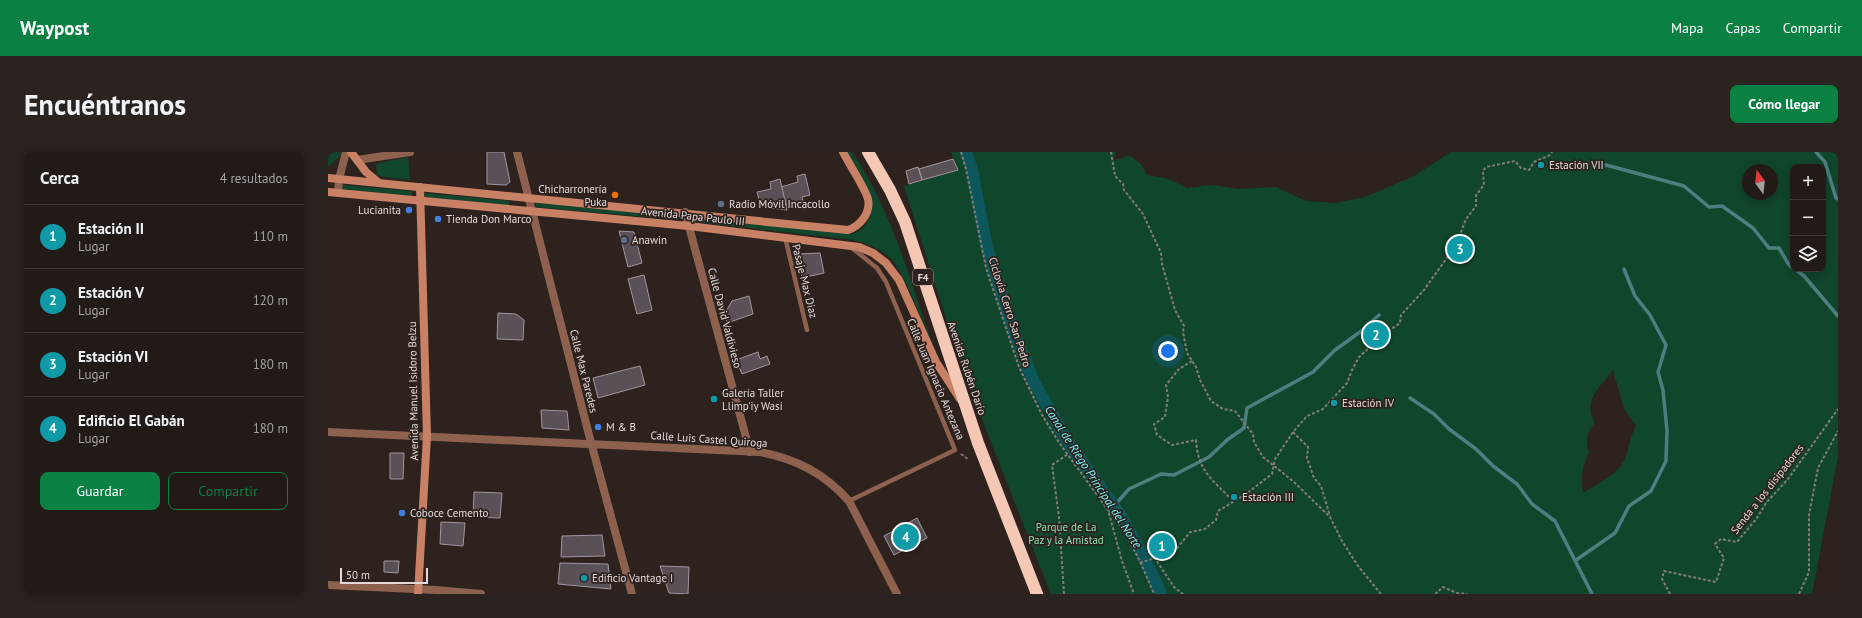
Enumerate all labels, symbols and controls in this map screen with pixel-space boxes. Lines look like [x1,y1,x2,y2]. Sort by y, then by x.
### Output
text: Waypost [20,16,89,40]
text: Mapa [1671,19,1704,37]
text: Capas [1726,19,1761,37]
text: Compartir [1783,19,1842,37]
button: Cómo llegar [1730,85,1838,123]
text: Encuéntranos [24,86,186,123]
place label: Estación VII [1549,158,1604,172]
marker: Estación VII [1536,160,1546,170]
north arrow [1742,164,1778,200]
map controls [1790,164,1826,272]
button: + [1790,164,1826,200]
text: Cerca [40,167,79,189]
text: 4 resultados [220,170,288,187]
place label: Chicharronería Puka [538,182,607,209]
marker: Chicharronería Puka [610,190,620,200]
place label: Radio Móvil Incacollo [729,197,830,211]
marker: Radio Móvil Incacollo [716,199,726,209]
button: − [1790,200,1826,236]
place label: Lucianita [358,203,401,217]
street label: Avenida Papa Paulo III [640,204,746,228]
marker: Lucianita [404,205,414,215]
place label: Tienda Don Marco [446,212,532,226]
marker: Tienda Don Marco [433,214,443,224]
text: Estación II [78,219,144,238]
text: 1 [49,228,57,245]
text: 110 m [253,228,288,245]
place label: Anawin [632,233,667,247]
pin: 3 [1447,234,1473,264]
marker: Anawin [619,235,629,245]
button: layers [1790,236,1826,272]
text: Lugar [78,238,109,255]
street label: Pasaje Max Diaz [789,243,821,320]
street label: Ciclovía Cerro San Pedro [986,255,1034,369]
street label: Calle David Valdivieso [705,266,745,370]
road number: F4 [913,269,933,285]
text: Estación V [78,283,144,302]
text: 2 [49,292,57,309]
text: 120 m [253,292,288,309]
text: Lugar [78,302,109,319]
street label: Calle Juan Ignacio Antezana [904,316,968,442]
street label: Avenida Rubén Darío [944,319,990,417]
pin: 2 [1363,320,1389,350]
street label: Avenida Manuel Isidoro Belzu [405,321,421,461]
street label: Calle Max Paredes [567,328,601,415]
your location [1158,341,1178,361]
text: Estación VI [78,347,148,366]
text: 3 [49,356,57,373]
text: 180 m [253,356,288,373]
text: Lugar [78,366,109,383]
place label: Galería Taller Llimp'iy Wasi [722,386,784,413]
marker: Galería Taller Llimp'iy Wasi [709,394,719,404]
place label: Estación IV [1342,396,1395,410]
marker: Estación IV [1329,398,1339,408]
water label: Canal de Riego Principal del Norte [1042,403,1145,551]
text: Edificio El Gabán [78,411,185,430]
text: 4 [49,420,57,437]
text: 180 m [253,420,288,437]
place label: M & B [606,420,636,434]
marker: M & B [593,422,603,432]
street label: Calle Luis Castel Quiroga [650,428,768,450]
text: Lugar [78,430,109,447]
street label: Senda a los disipadores [1727,441,1807,537]
button: Guardar [40,472,160,510]
button: Compartir [168,472,288,510]
place label: Estación III [1242,490,1294,504]
marker: Estación III [1229,492,1239,502]
place label: Coboce Cemento [410,506,488,520]
marker: Coboce Cemento [397,508,407,518]
park label: Parque de La Paz y la Amistad [1028,520,1104,547]
pin: 4 [893,522,919,552]
pin: 1 [1149,531,1175,561]
scale bar [340,566,428,585]
text: 50 m [346,568,370,582]
place label: Edificio Vantage I [592,571,673,585]
marker: Edificio Vantage I [579,573,589,583]

